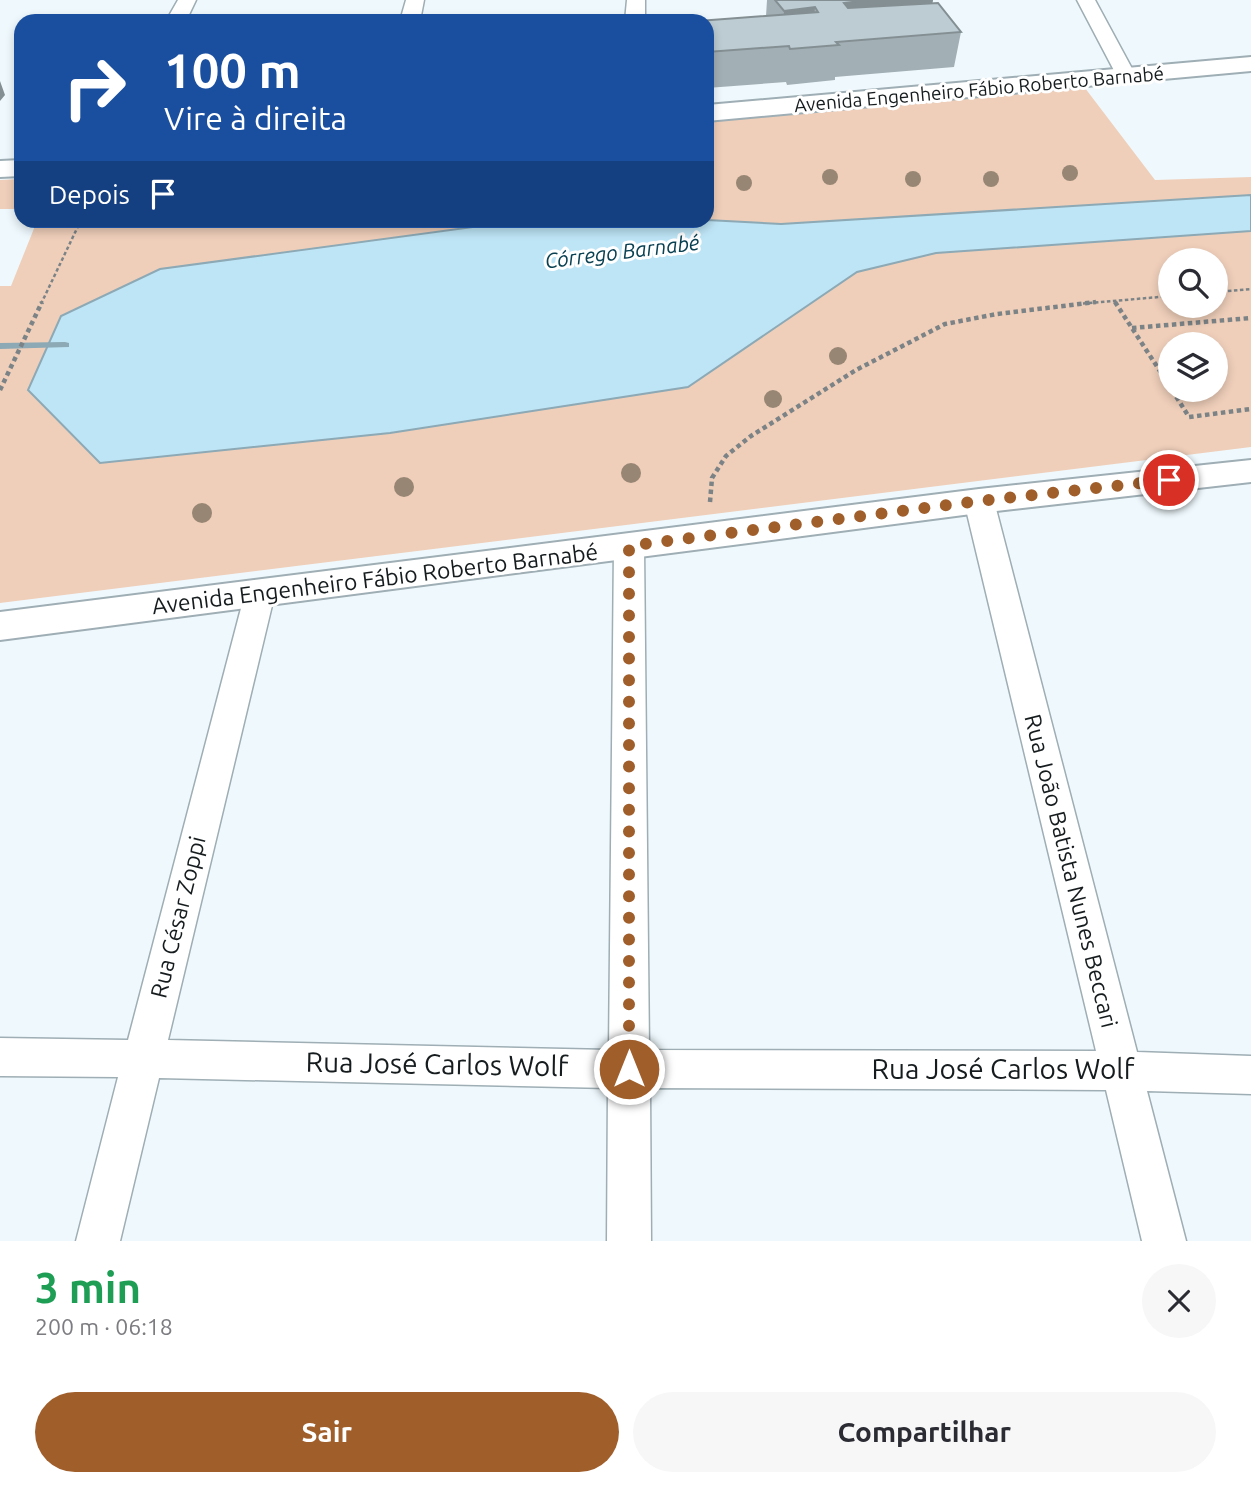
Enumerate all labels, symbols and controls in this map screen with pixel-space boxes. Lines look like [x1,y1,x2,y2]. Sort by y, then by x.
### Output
icon: right [49,42,140,133]
text: 100 m [164,42,301,97]
street label: Avenida Engenheiro Fábio Roberto Barnabé [793,62,1165,116]
text: Vire à direita [164,100,347,136]
icon: arrive [144,175,182,213]
text: Depois [49,180,130,209]
water label: Córrego Barnabé [543,230,701,272]
map controls [1158,248,1228,402]
button: search [1158,248,1228,318]
button: layers [1158,332,1228,402]
pin [1139,450,1199,510]
icon: arrive [1150,461,1188,499]
street label: Avenida Engenheiro Fábio Roberto Barnabé [151,539,599,618]
street label: Rua João Batista Nunes Beccari [1020,711,1123,1030]
street label: Rua César Zoppi [145,833,210,1000]
position arrow [592,1032,666,1106]
street label: Rua José Carlos Wolf [305,1046,569,1081]
street label: Rua José Carlos Wolf [872,1053,1135,1084]
text: 3 min [35,1264,141,1311]
button: close [1142,1264,1216,1338]
text: 200 m · 06:18 [35,1314,173,1339]
button: Sair [35,1392,619,1472]
button: Compartilhar [633,1392,1216,1472]

